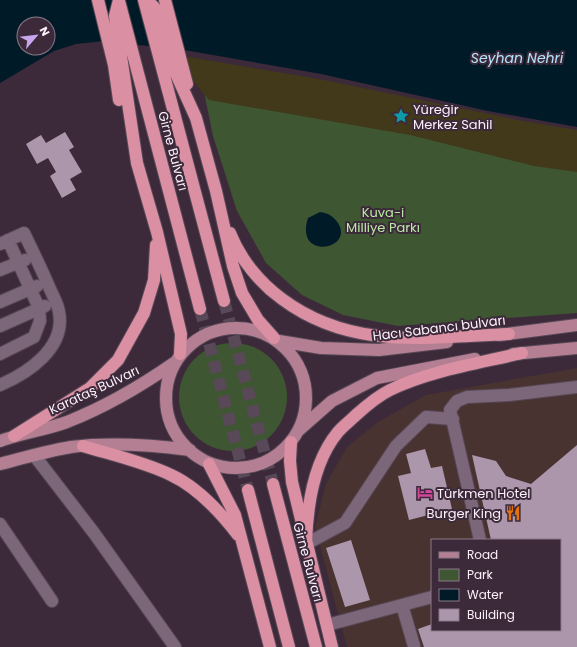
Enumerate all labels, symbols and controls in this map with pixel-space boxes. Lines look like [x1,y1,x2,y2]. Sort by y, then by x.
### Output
north arrow [16,16,56,56]
text: N [36,24,54,39]
water label: Seyhan Nehri [471,48,564,68]
place label: Yüreğir Merkez Sahil [413,100,492,134]
place icon: Yüreğir Merkez Sahil [392,107,410,125]
street label: Girne Bulvarı [153,109,193,193]
park label: Kuva-i Milliye Parkı [346,203,420,237]
street label: Hacı Sabancı bulvarı [372,310,506,346]
street label: Karataş Bulvarı [46,361,142,419]
hotel icon: Türkmen Hotel [416,484,434,502]
place label: Türkmen Hotel [437,484,530,503]
place label: Burger King [427,504,501,523]
restaurant icon: Burger King [504,504,522,522]
street label: Girne Bulvarı [288,520,328,604]
legend [431,539,561,631]
text: Road [467,546,498,563]
text: Park [467,566,494,583]
text: Water [467,586,504,603]
text: Building [467,606,515,623]

